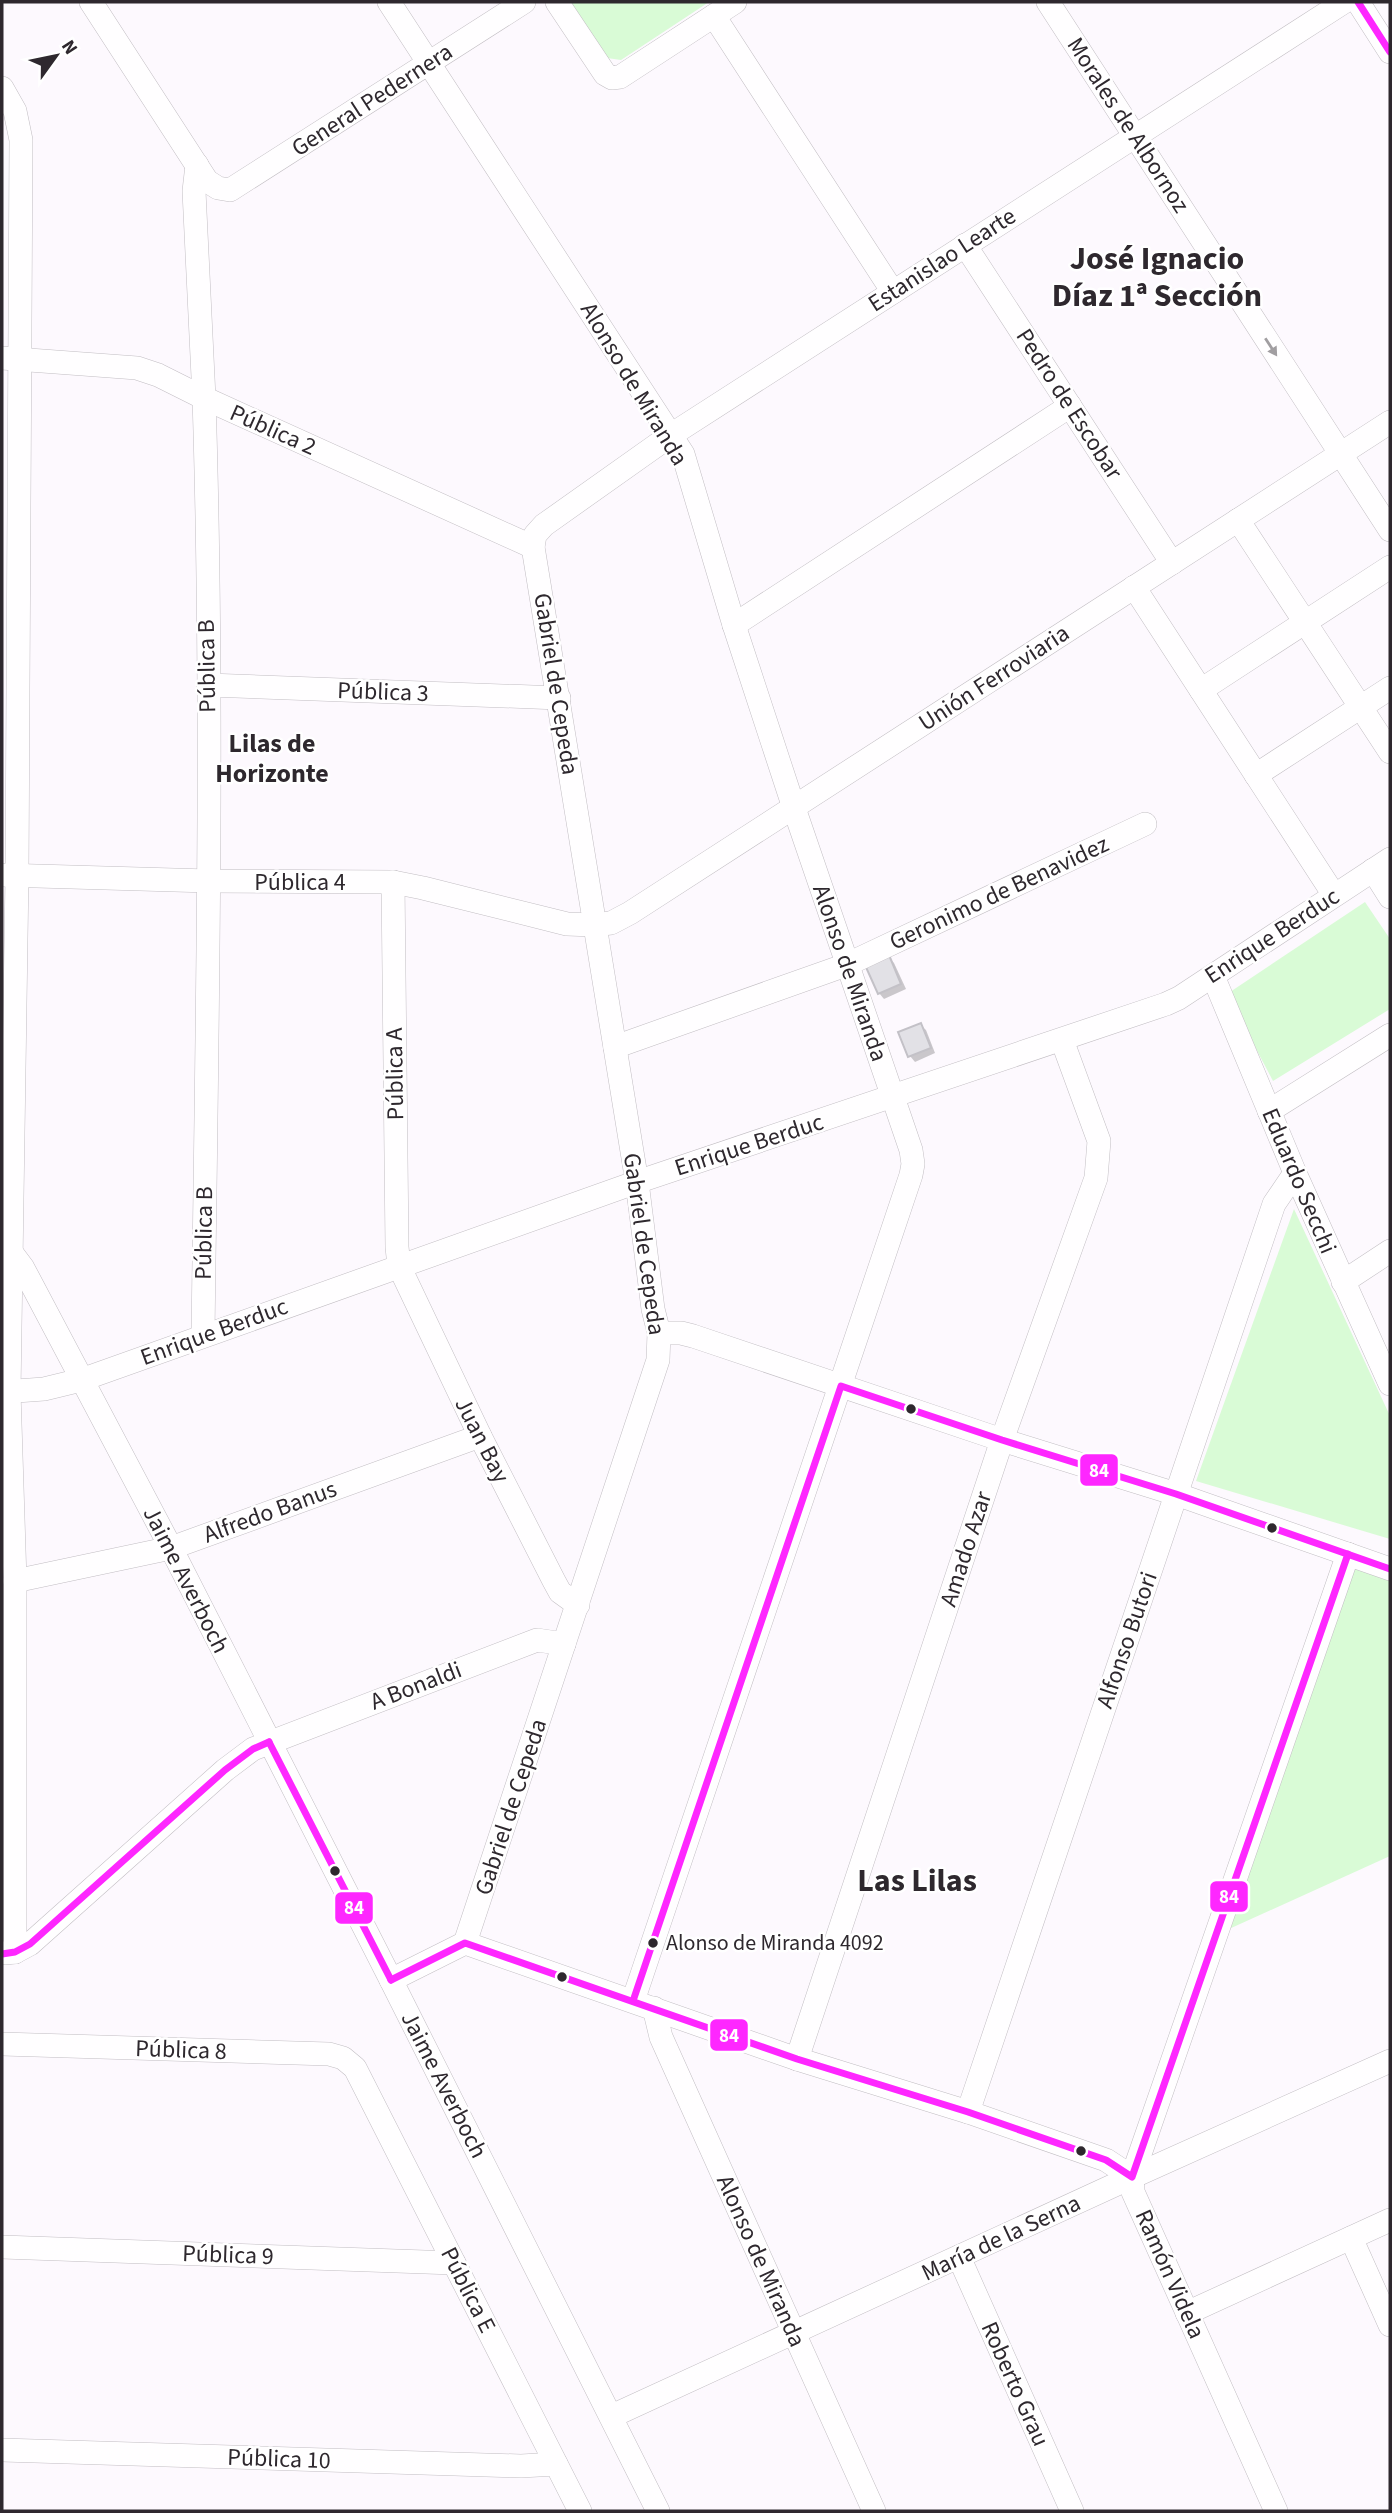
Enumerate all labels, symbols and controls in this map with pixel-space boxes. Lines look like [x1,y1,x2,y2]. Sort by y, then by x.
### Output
north arrow [21,21,91,91]
street label: Morales de Albornoz [1058,30,1198,220]
text: N [54,35,84,60]
street label: General Pedernera [285,35,459,165]
street label: Estanislao Learte [861,199,1023,321]
district label: José Ignacio Díaz 1ª Sección [1052,236,1262,319]
street label: Alonso de Miranda [571,296,697,472]
street label: Pedro de Escobar [1007,322,1131,487]
one-way arrow [1265,337,1278,357]
street label: Pública 2 [224,395,322,465]
street label: Gabriel de Cepeda [524,591,588,777]
street label: Unión Ferroviaria [912,616,1076,740]
street label: Pública B [189,619,225,713]
street label: Pública 3 [337,673,429,711]
district label: Lilas de Horizonte [215,725,329,792]
street label: Geronimo de Benavidez [884,827,1114,959]
street label: Pública 4 [254,865,346,900]
street label: Enrique Berduc [1198,879,1346,993]
street label: Alonso de Miranda [803,880,897,1066]
street label: Pública A [377,1027,413,1121]
street label: Eduardo Secchi [1253,1103,1345,1259]
street label: Enrique Berduc [670,1104,828,1186]
street label: Gabriel de Cepeda [614,1151,674,1337]
street label: Pública B [186,1186,222,1280]
street label: Enrique Berduc [135,1289,293,1375]
street label: Juan Bay [446,1391,518,1489]
unlabelled marker [904,1402,918,1416]
line badge: 84 [1079,1453,1119,1487]
text: 84 [1089,1458,1109,1485]
street label: Alfredo Banus [198,1472,342,1552]
street label: Amado Azar [931,1486,1001,1611]
street label: Jaime Averboch [134,1501,238,1659]
unlabelled marker [1265,1521,1279,1535]
street label: Alfonso Butori [1087,1567,1167,1713]
street label: A Bonaldi [365,1653,467,1719]
street label: Gabriel de Cepeda [466,1714,556,1900]
district label: Las Lilas [857,1858,977,1904]
unlabelled marker [328,1864,342,1878]
line badge: 84 [1209,1880,1249,1913]
text: 84 [1219,1884,1239,1911]
line badge: 84 [334,1891,374,1925]
text: 84 [344,1895,364,1922]
place label: Alonso de Miranda 4092 [666,1927,884,1959]
marker: Alonso de Miranda 4092 [646,1936,660,1950]
unlabelled marker [555,1970,569,1984]
street label: Jaime Averboch [392,2006,496,2164]
line badge: 84 [709,2018,749,2052]
text: 84 [719,2023,739,2050]
street label: Pública 8 [135,2031,227,2069]
unlabelled marker [1074,2144,1088,2158]
street label: Alonso de Miranda [707,2169,815,2353]
street label: María de la Serna [916,2186,1086,2290]
street label: Ramón Videla [1126,2204,1214,2344]
street label: Pública 9 [182,2236,274,2274]
street label: Pública E [431,2241,505,2339]
street label: Roberto Grau [972,2316,1058,2452]
street label: Pública 10 [227,2440,331,2478]

